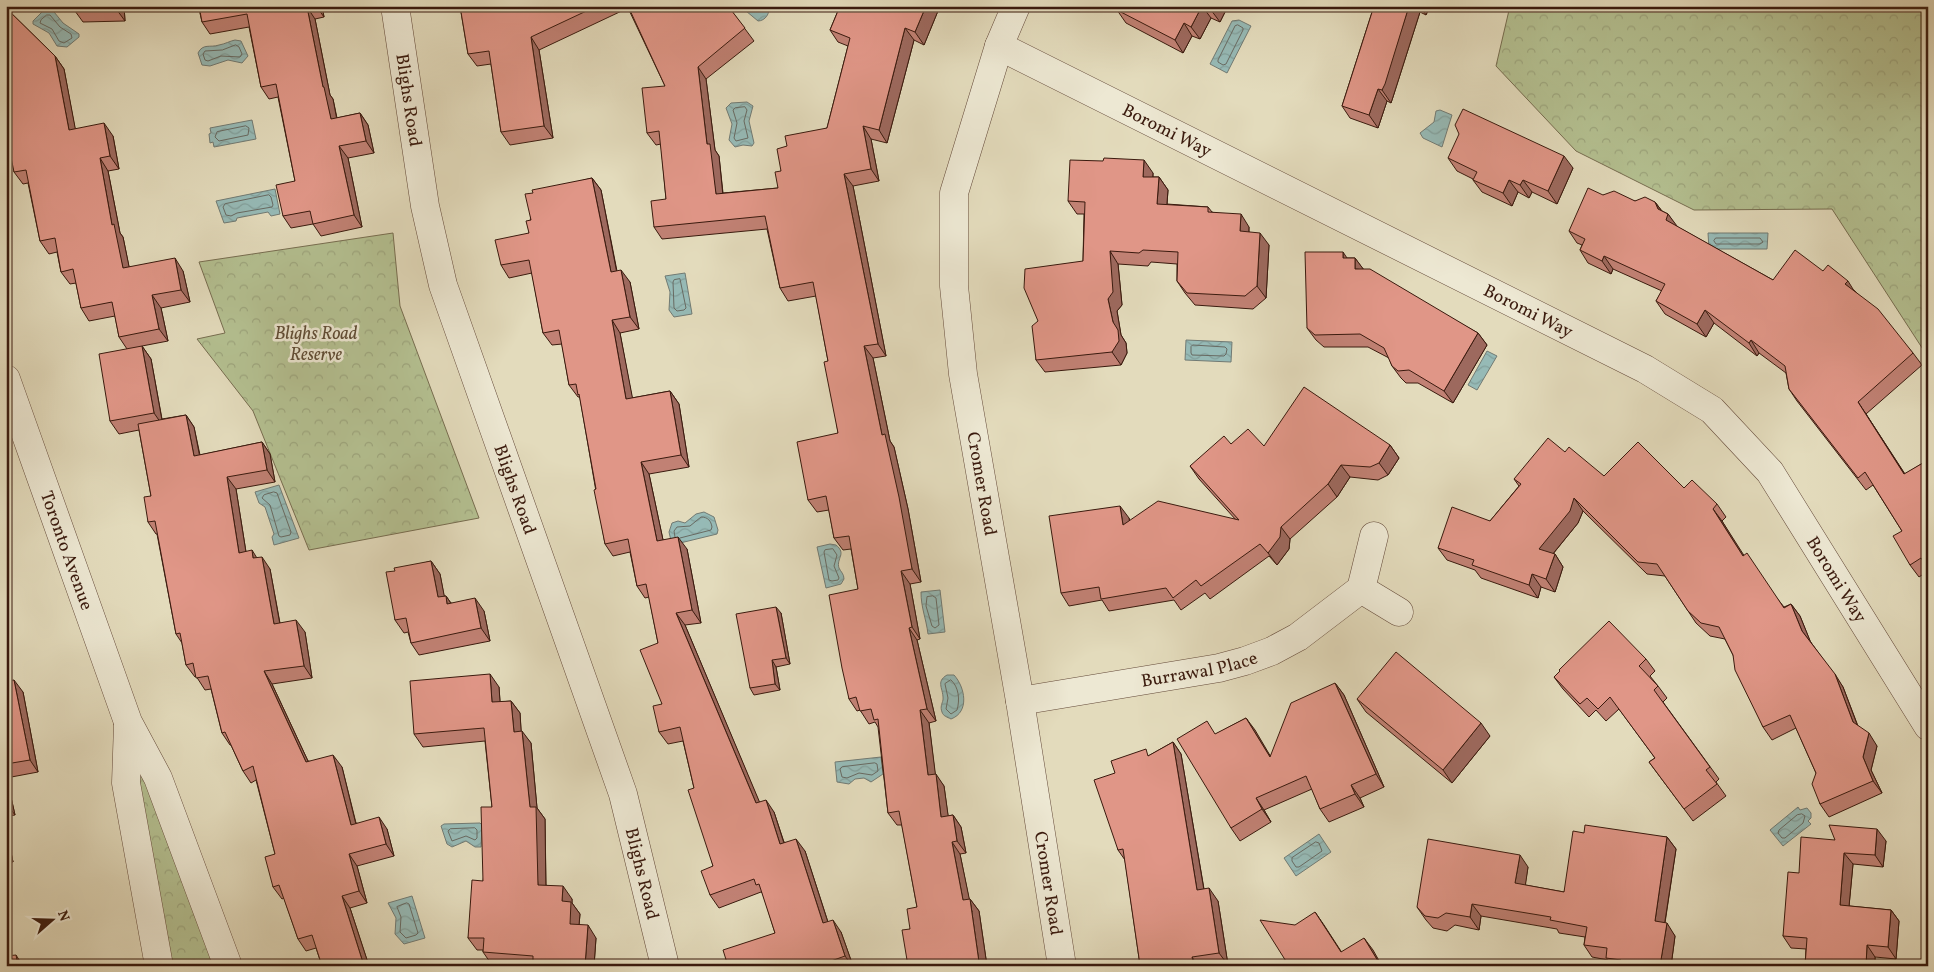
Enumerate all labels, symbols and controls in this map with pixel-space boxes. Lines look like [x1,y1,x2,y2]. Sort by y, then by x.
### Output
street label: Blighs Road [388,52,427,148]
street label: Boromi Way [1117,98,1216,164]
street label: Boromi Way [1479,279,1577,345]
park label: Blighs Road Reserve [274,322,358,368]
street label: Cromer Road [959,430,1002,538]
street label: Blighs Road [486,441,541,538]
street label: Toronto Avenue [33,488,98,614]
street label: Boromi Way [1799,532,1872,628]
street label: Burrawal Place [1139,646,1262,695]
street label: Blighs Road [618,825,664,922]
street label: Cromer Road [1027,829,1068,937]
north arrow [28,894,78,944]
text: N [52,908,73,924]

